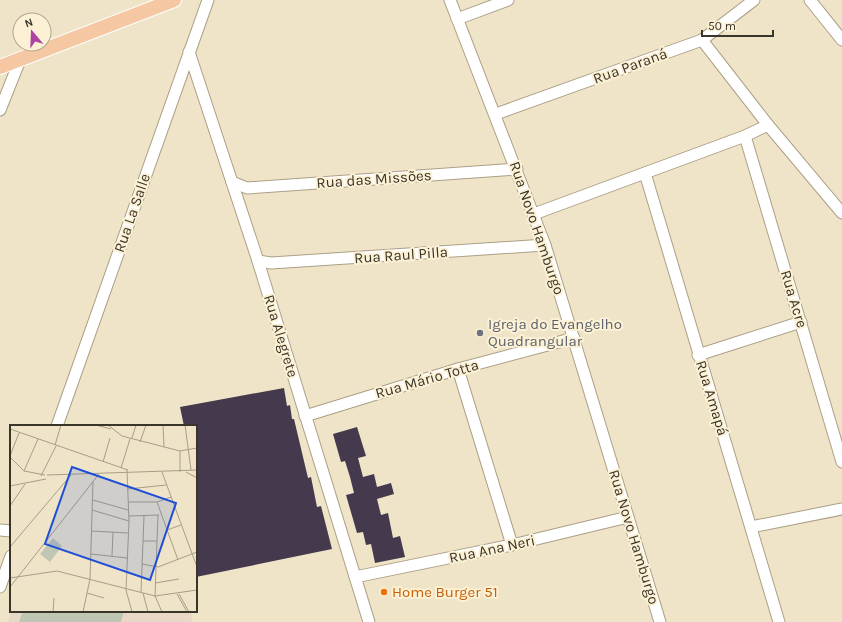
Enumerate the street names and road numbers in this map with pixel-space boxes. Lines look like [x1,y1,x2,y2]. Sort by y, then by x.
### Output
street label: Rua Paraná [590,44,670,88]
street label: Rua Novo Hamburgo [506,159,568,297]
street label: Rua das Missões [316,166,432,192]
street label: Rua La Salle [110,171,154,255]
street label: Rua Raul Pilla [354,243,448,267]
street label: Rua Acre [777,268,811,330]
street label: Rua Alegrete [260,292,302,380]
street label: Rua Mário Totta [373,356,481,402]
street label: Rua Amapá [692,358,732,438]
street label: Rua Novo Hamburgo [605,467,663,607]
street label: Rua Ana Neri [447,531,537,567]

